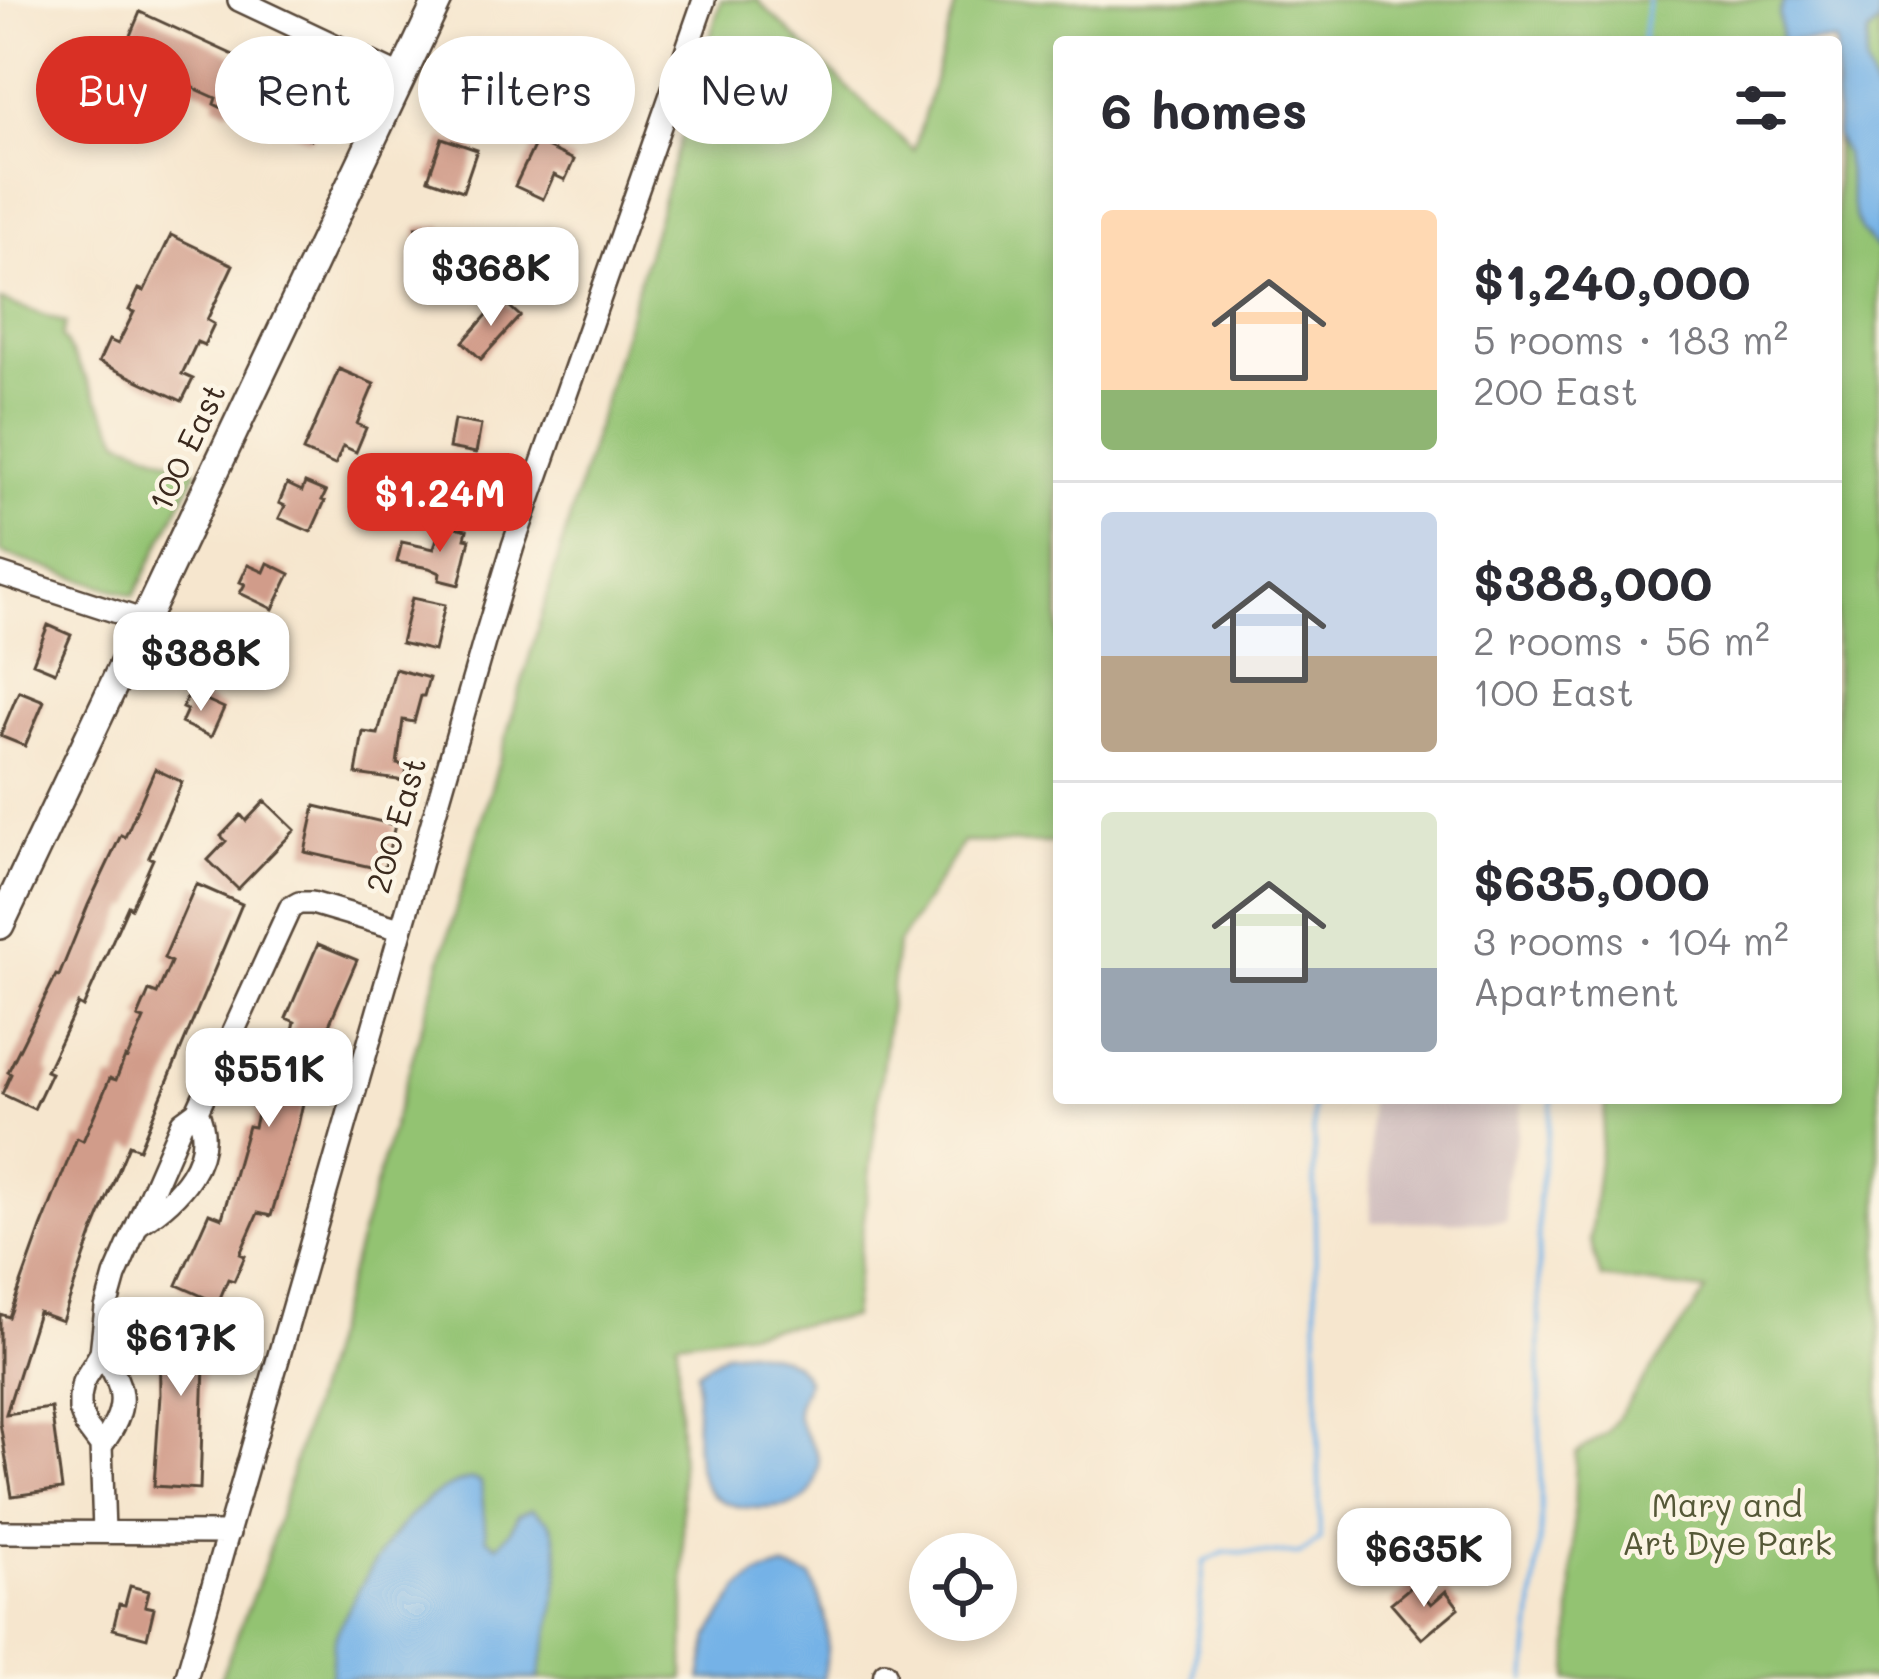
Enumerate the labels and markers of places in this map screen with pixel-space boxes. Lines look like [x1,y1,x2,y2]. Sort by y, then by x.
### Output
pin: $368K [407,227,575,329]
pin: $1.24M [342,453,538,555]
pin: $388K [117,612,285,714]
pin: $551K [185,1028,353,1130]
pin: $617K [97,1297,265,1399]
pin: $635K [1340,1508,1508,1610]

